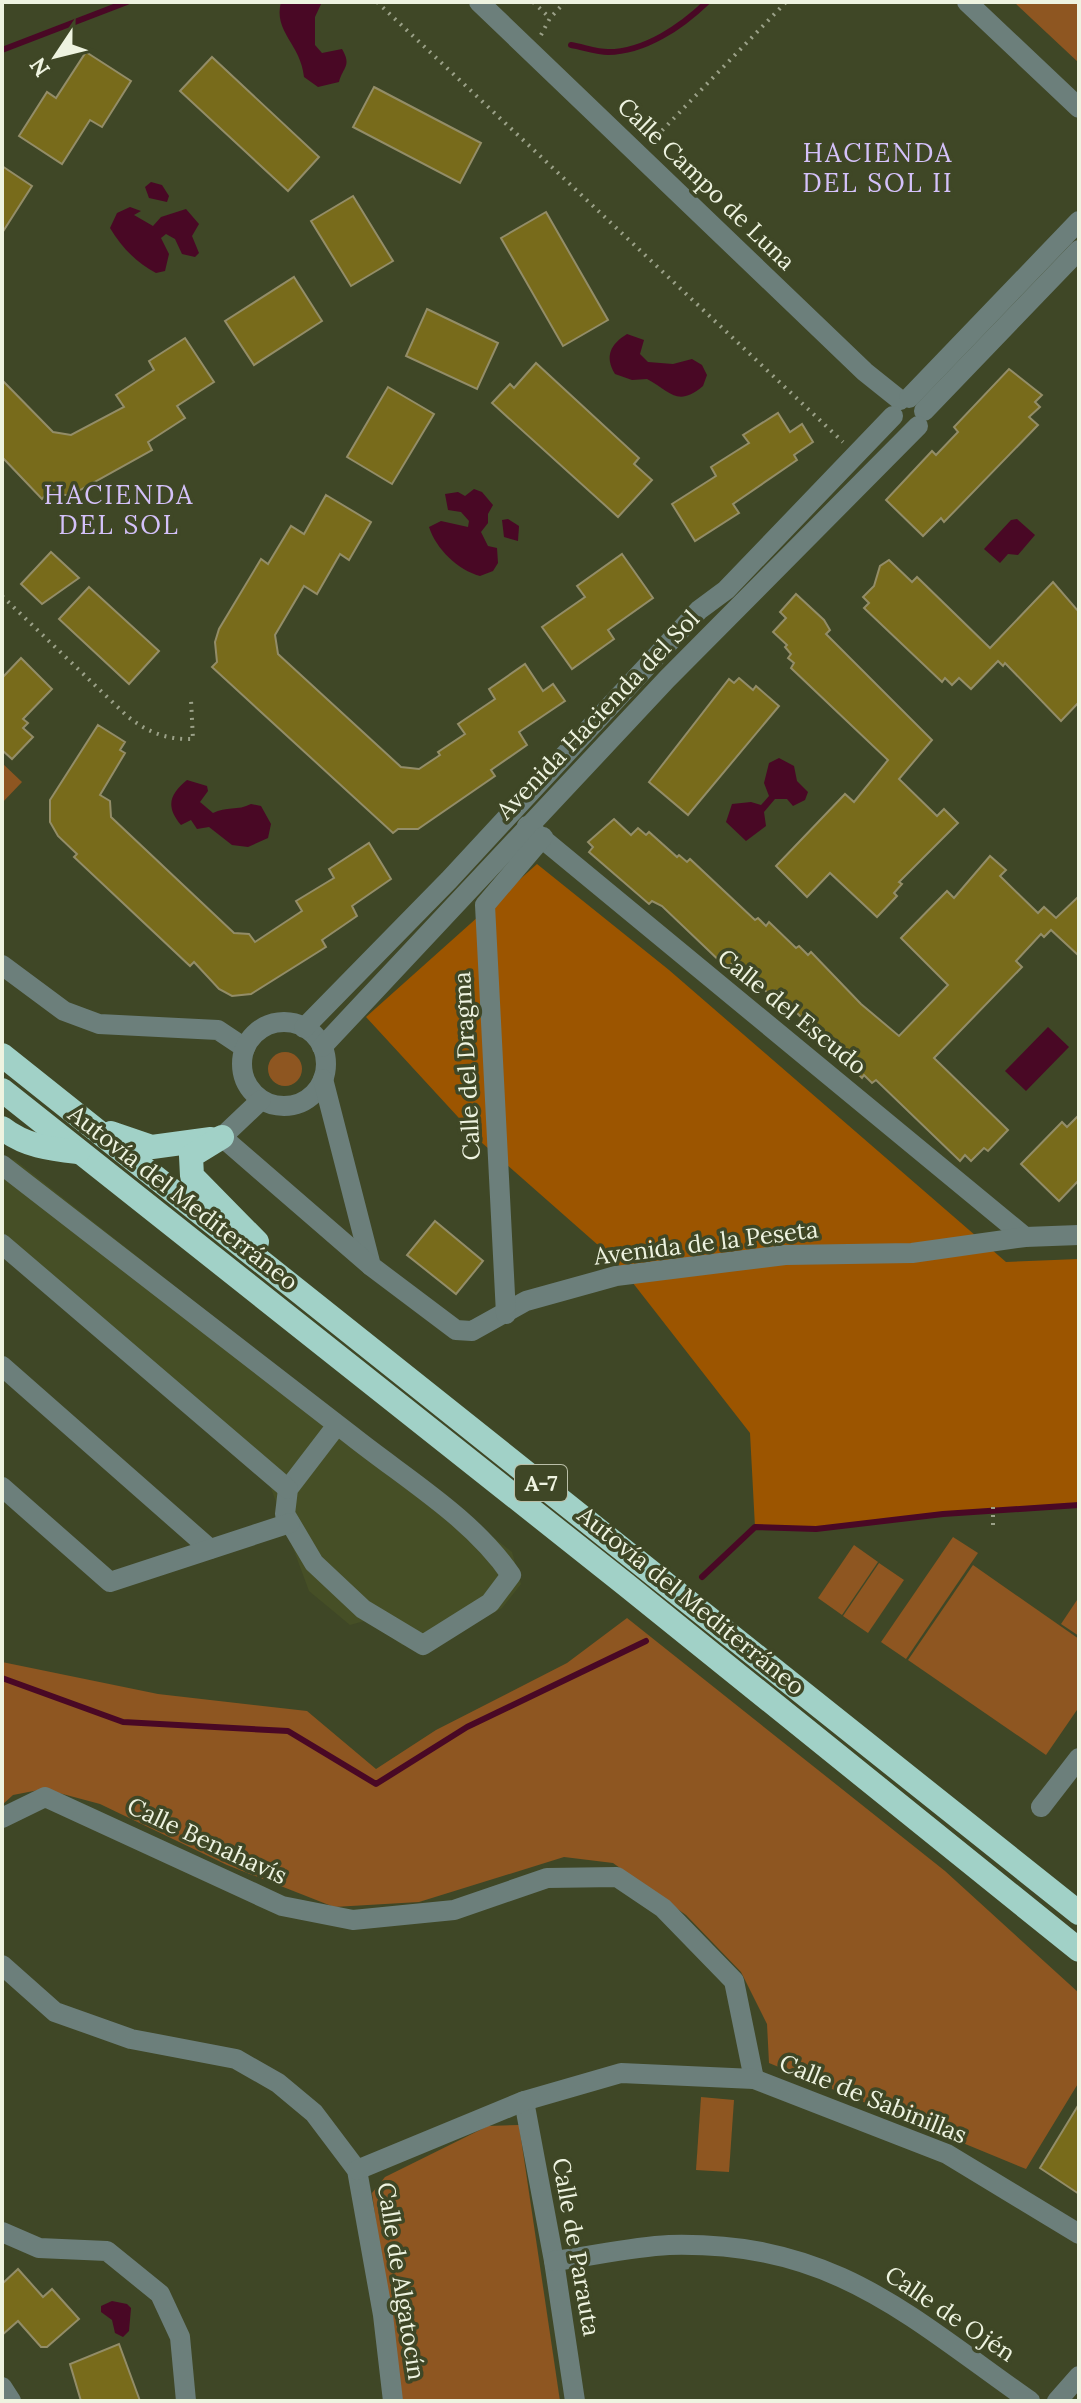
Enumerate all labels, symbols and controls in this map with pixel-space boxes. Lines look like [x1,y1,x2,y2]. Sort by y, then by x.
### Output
north arrow [16,16,96,96]
text: N [23,52,56,82]
street label: Calle Campo de Luna [611,91,802,277]
district label: HACIENDA DEL SOL II [802,136,954,199]
district label: HACIENDA DEL SOL [44,478,194,541]
street label: Avenida Hacienda del Sol [489,603,706,827]
street label: Calle del Escudo [711,942,873,1081]
street label: Calle del Dragma [446,971,487,1161]
street label: Autovía del Mediterráneo [61,1098,304,1297]
street label: Avenida de la Peseta [591,1213,820,1272]
road number: A-7 [515,1465,567,1501]
street label: Autovía del Mediterráneo [571,1499,811,1702]
street label: Calle Benahavís [122,1790,292,1891]
street label: Calle de Sabinillas [775,2047,972,2150]
street label: Calle de Parauta [546,2155,607,2338]
street label: Calle de Algatocín [371,2180,432,2382]
street label: Calle de Ojén [879,2259,1021,2369]

